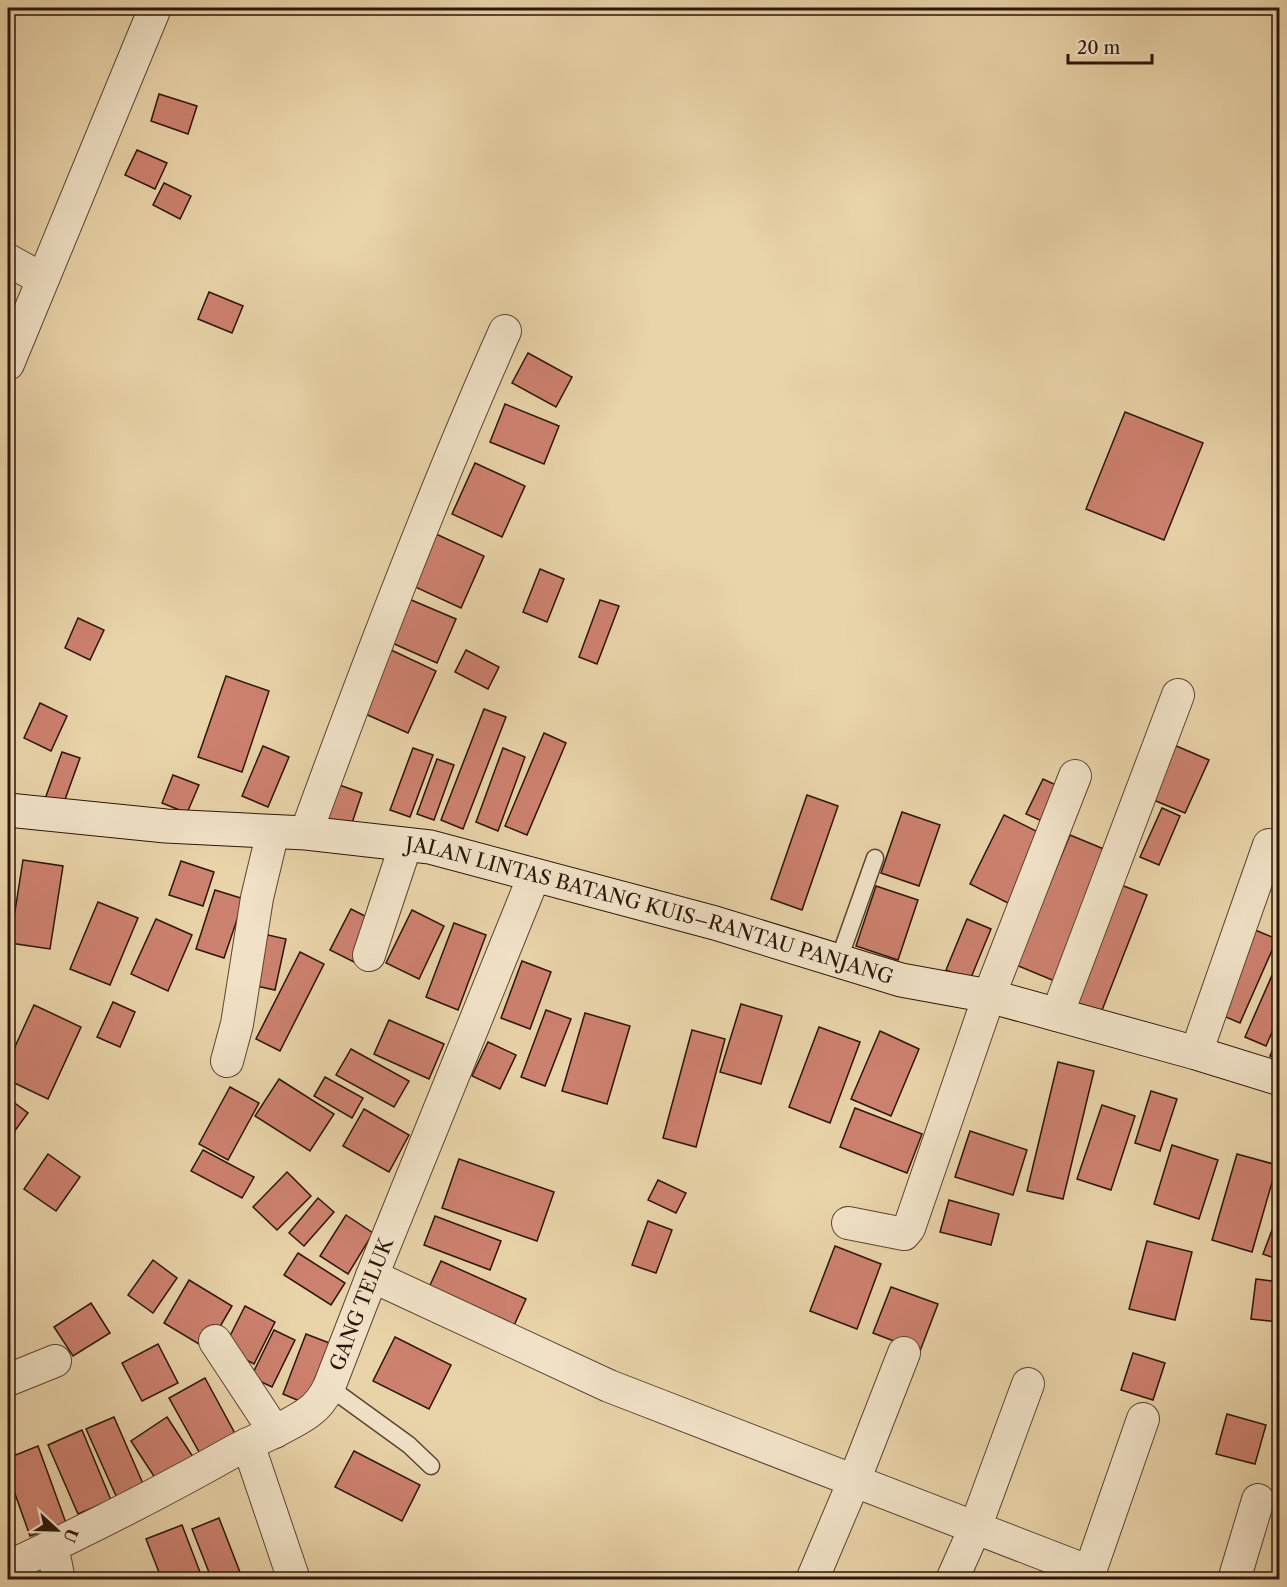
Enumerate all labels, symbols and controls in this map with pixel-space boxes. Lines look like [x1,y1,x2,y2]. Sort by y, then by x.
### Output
scale bar [1068,27,1152,65]
text: 20 m [1077,37,1121,59]
street label: JALAN LINTAS BATANG KUIS–RANTAU PANJANG [402,832,896,989]
street label: GANG TELUK [325,1233,399,1374]
north arrow [27,1500,87,1560]
text: U [59,1526,83,1545]

